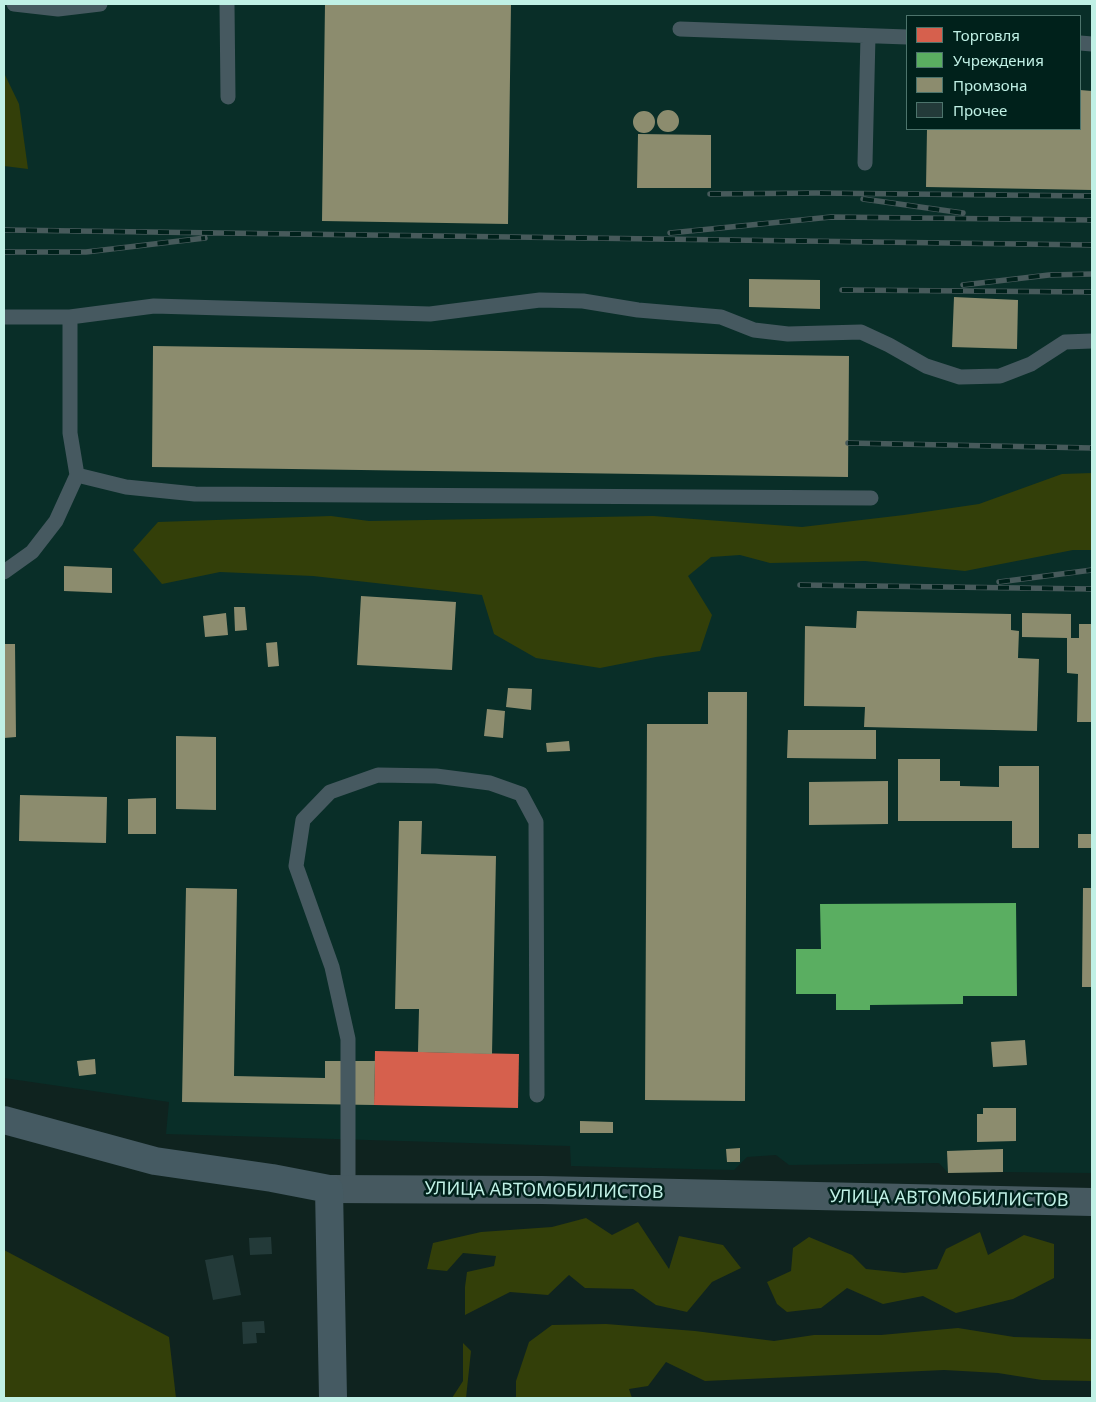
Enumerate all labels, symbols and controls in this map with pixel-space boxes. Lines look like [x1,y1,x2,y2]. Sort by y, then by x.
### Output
legend [906,15,1081,130]
text: Торговля [953,25,1020,45]
text: Учреждения [953,50,1044,70]
text: Промзона [953,75,1027,95]
text: Прочее [953,100,1007,120]
street label: УЛИЦА АВТОМОБИЛИСТОВ [424,1178,664,1204]
street label: УЛИЦА АВТОМОБИЛИСТОВ [829,1186,1069,1212]

